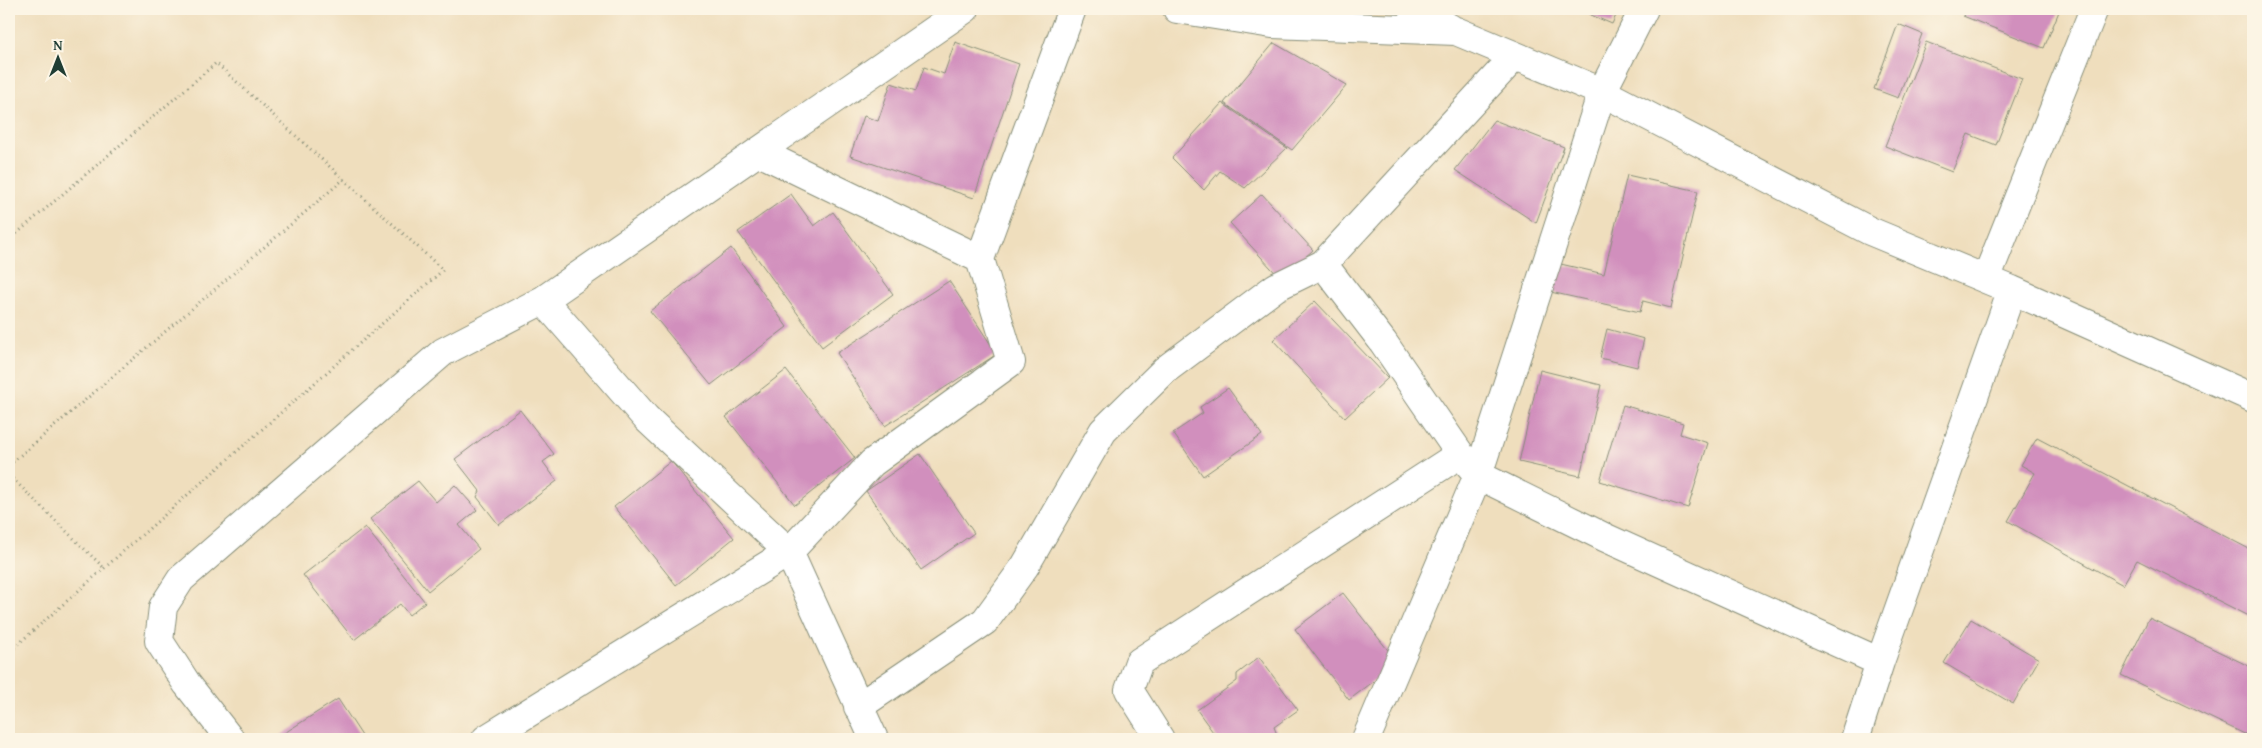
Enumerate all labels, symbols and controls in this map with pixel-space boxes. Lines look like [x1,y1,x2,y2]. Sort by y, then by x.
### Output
north arrow [32,32,82,82]
text: N [53,35,63,55]

